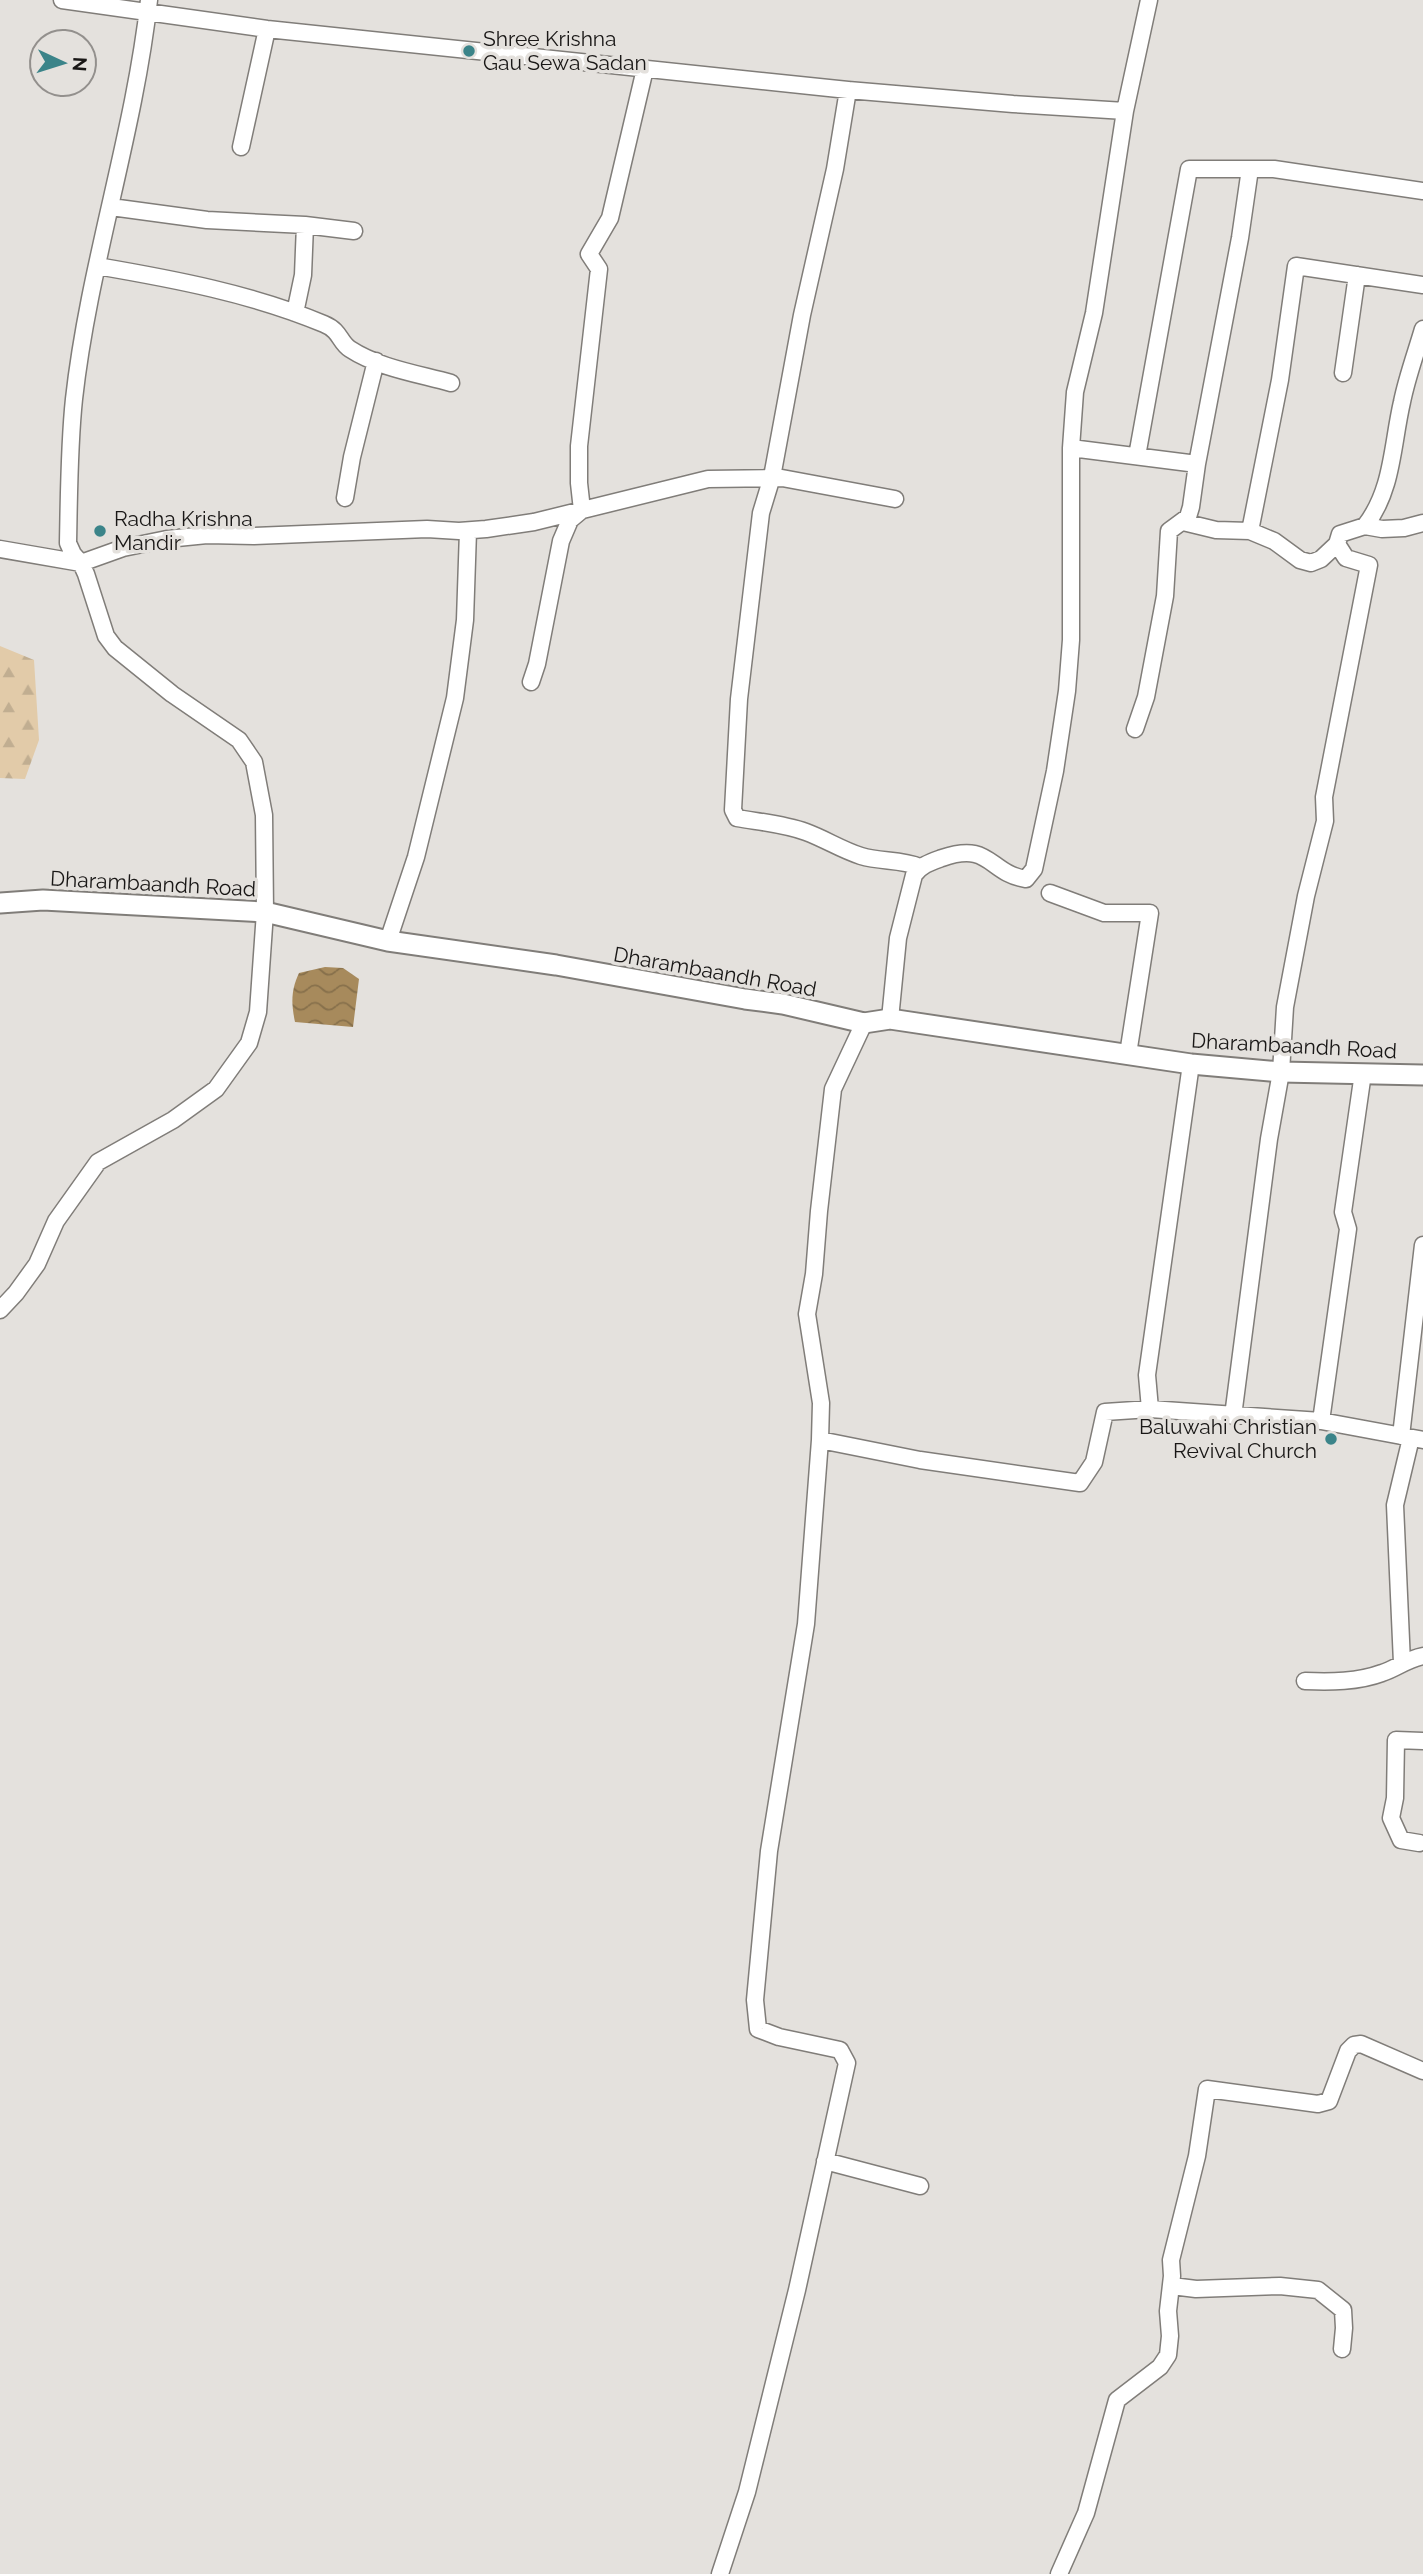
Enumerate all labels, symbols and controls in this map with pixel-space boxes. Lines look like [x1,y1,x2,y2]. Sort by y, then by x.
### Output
place label: Shree Krishna Gau Sewa Sadan [483,26,647,75]
north arrow [28,28,98,98]
marker: Shree Krishna Gau Sewa Sadan [461,43,477,59]
text: N [68,56,91,72]
place label: Radha Krishna Mandir [114,506,253,555]
marker: Radha Krishna Mandir [92,523,108,539]
street label: Dharambaandh Road [50,866,256,901]
street label: Dharambaandh Road [612,941,819,1002]
street label: Dharambaandh Road [1191,1028,1397,1063]
place label: Baluwahi Christian Revival Church [1139,1414,1317,1463]
marker: Baluwahi Christian Revival Church [1323,1431,1339,1447]

